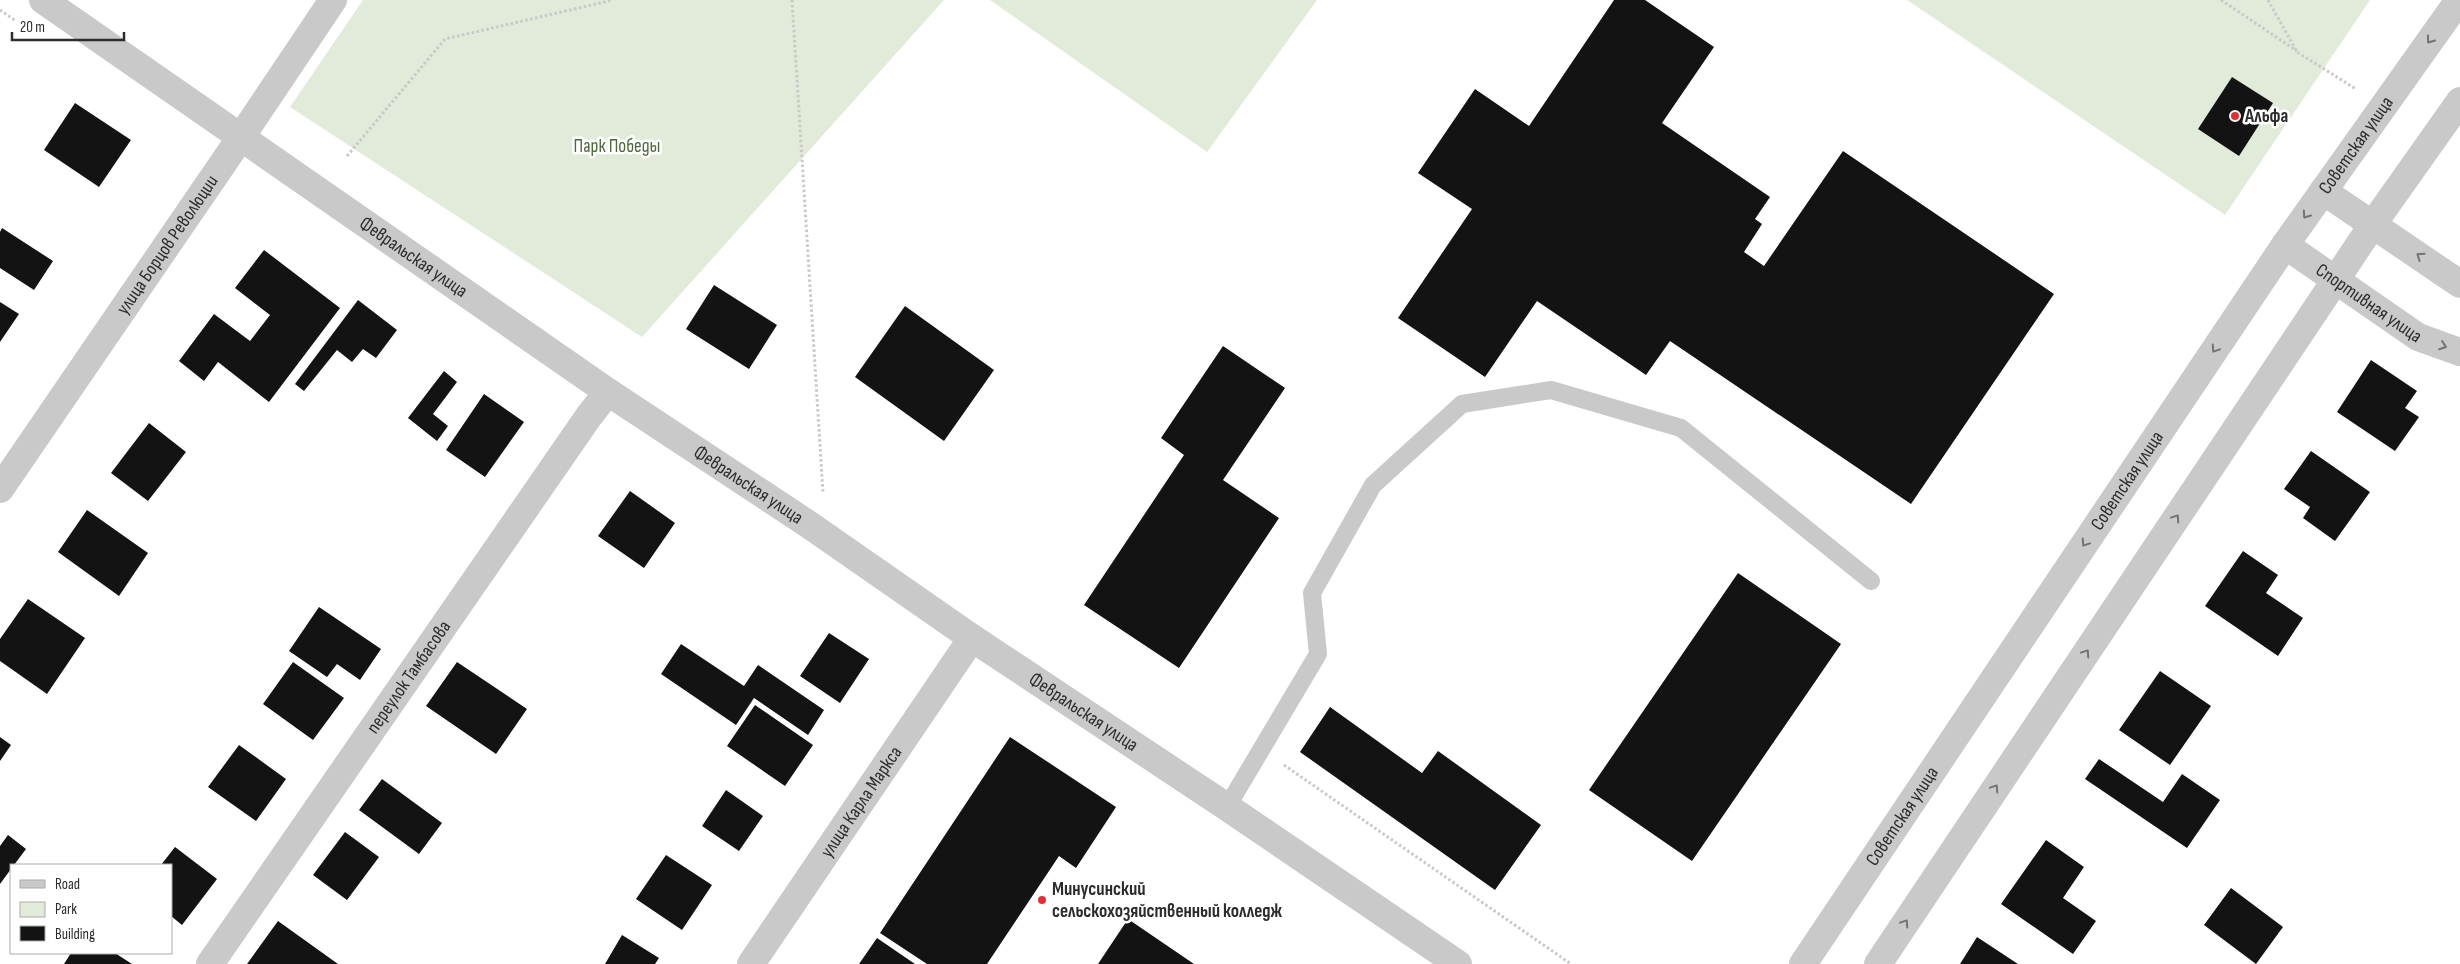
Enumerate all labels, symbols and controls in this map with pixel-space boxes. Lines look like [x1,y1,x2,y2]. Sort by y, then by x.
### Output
scale bar [12,10,125,42]
text: 20 m [20,18,45,37]
one-way arrow [2427,34,2436,44]
street label: Советская улица [2313,92,2398,198]
place label: Альфа [2244,105,2288,128]
marker: Альфа [2229,110,2241,122]
park label: Парк Победы [574,135,660,158]
street label: улица Борцов Революции [111,171,223,319]
one-way arrow [2303,209,2312,219]
street label: Февральская улица [355,212,472,303]
one-way arrow [2416,253,2426,262]
street label: Спортивная улица [2311,258,2426,348]
one-way arrow [2438,340,2447,350]
one-way arrow [2212,344,2221,353]
street label: Советская улица [2086,427,2168,534]
street label: Февральская улица [689,440,808,529]
one-way arrow [2170,514,2179,524]
one-way arrow [2082,537,2091,546]
street label: переулок Тамбасова [361,616,456,738]
one-way arrow [2080,650,2089,659]
street label: Февральская улица [1025,668,1143,756]
street label: улица Карла Маркса [815,742,907,862]
street label: Советская улица [1861,762,1943,870]
one-way arrow [1989,785,1999,794]
legend [10,864,172,954]
text: Road [55,875,80,894]
place label: Минусинский сельскохозяйственный колледж [1052,878,1283,923]
marker: Минусинский сельскохозяйственный колледж [1036,894,1048,906]
text: Park [55,900,77,919]
one-way arrow [1899,920,1908,929]
text: Building [55,925,95,944]

